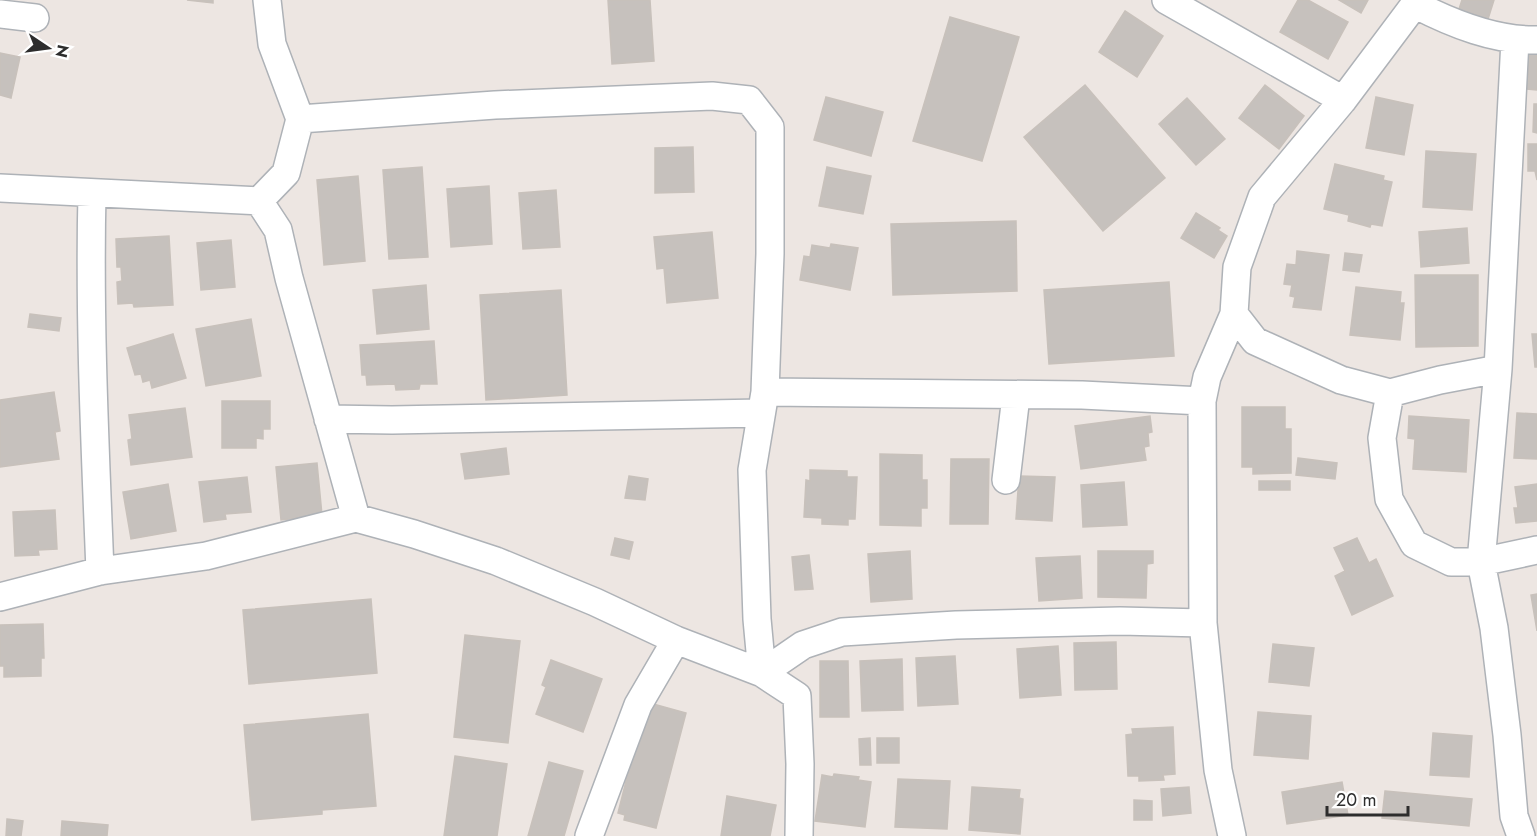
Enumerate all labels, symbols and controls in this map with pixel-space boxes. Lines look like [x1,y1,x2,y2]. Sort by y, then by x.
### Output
north arrow [18,18,78,78]
text: N [49,42,75,60]
scale bar [1327,779,1408,817]
text: 20 m [1336,787,1376,813]

